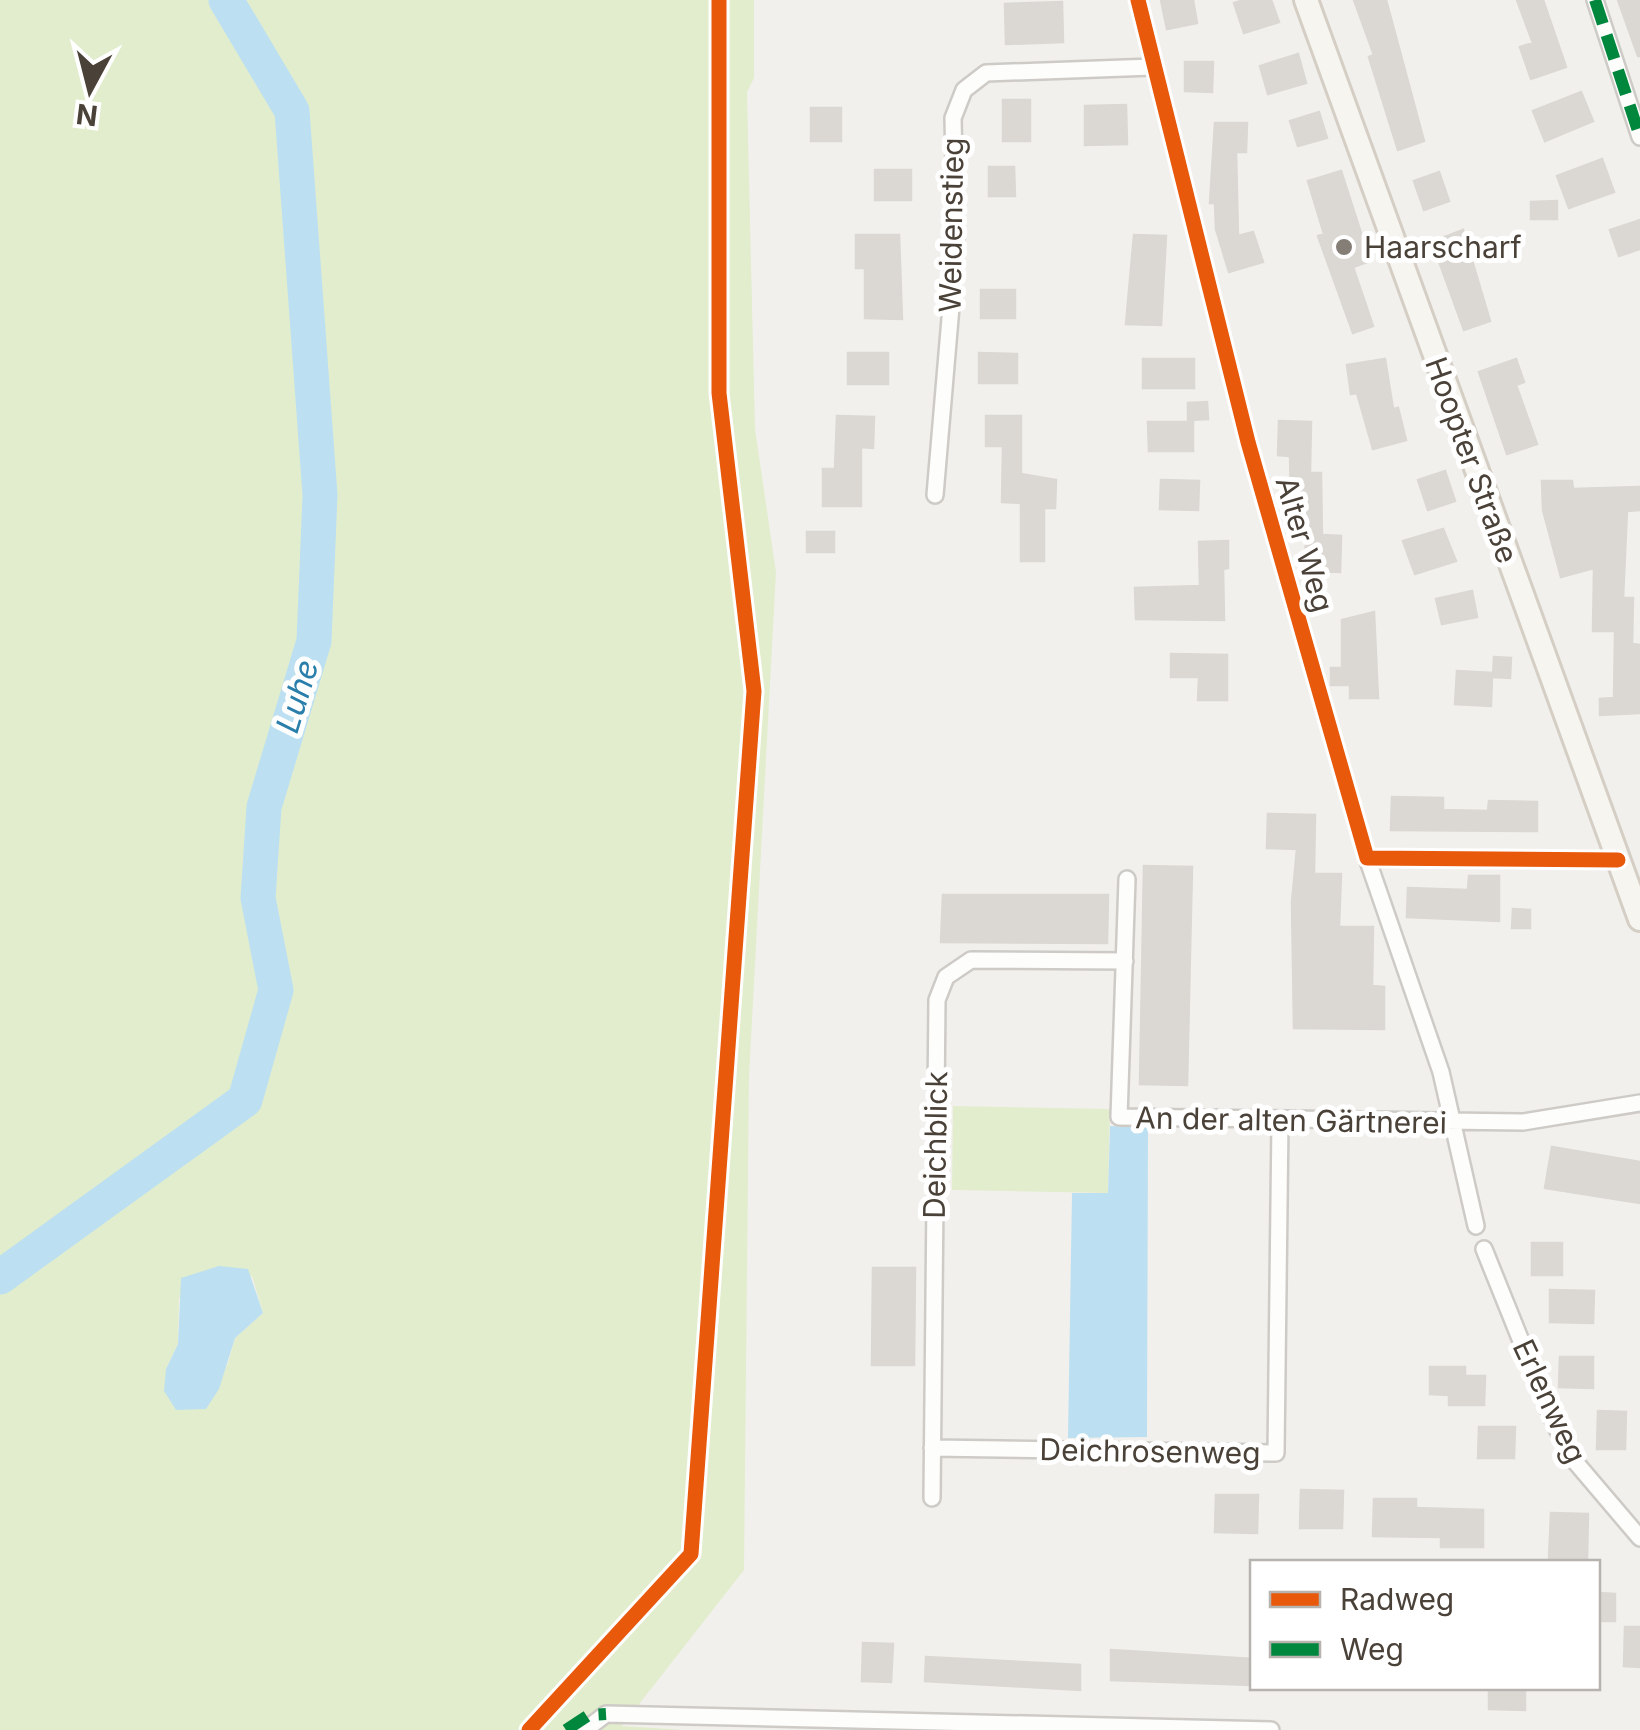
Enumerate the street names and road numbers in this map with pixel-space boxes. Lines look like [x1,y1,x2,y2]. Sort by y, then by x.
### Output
street label: Weidenstieg [931,137,971,313]
street label: Hoopter Straße [1418,352,1526,568]
street label: Alter Weg [1269,472,1341,616]
street label: Deichblick [916,1070,954,1219]
street label: An der alten Gärtnerei [1135,1099,1447,1141]
street label: Erlenweg [1506,1333,1594,1469]
street label: Deichrosenweg [1039,1431,1261,1471]

